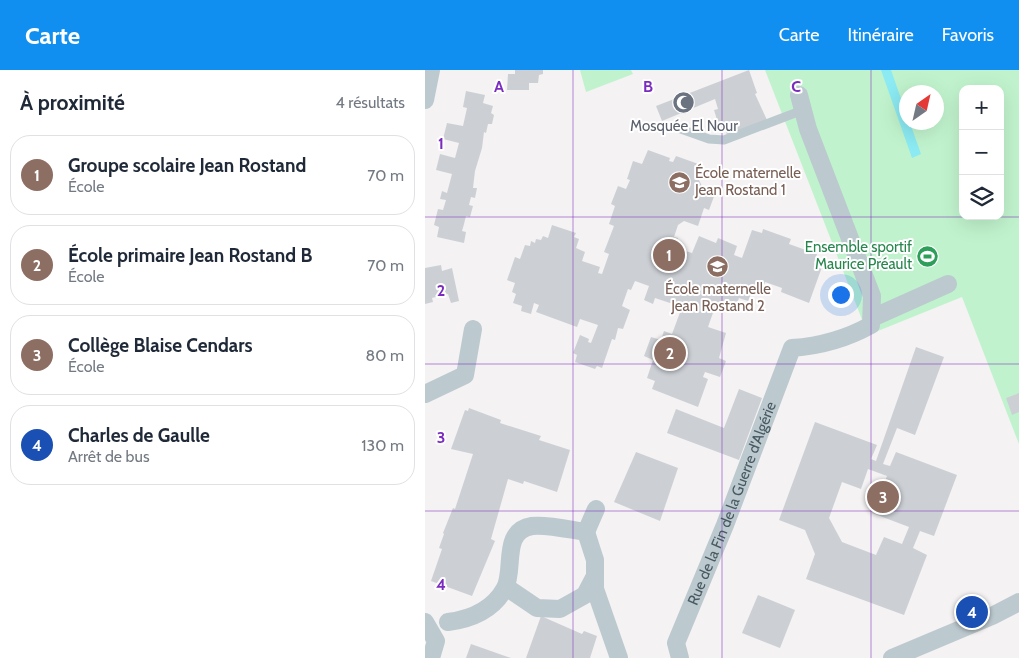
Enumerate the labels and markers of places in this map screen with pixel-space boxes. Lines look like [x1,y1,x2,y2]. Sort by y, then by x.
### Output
mosque icon: Mosquée El Nour [672,91,696,115]
place label: Mosquée El Nour [630,117,738,135]
place label: École maternelle Jean Rostand 1 [694,163,801,199]
school or university icon: École maternelle Jean Rostand 1 [667,170,691,194]
pin: 1 [653,236,685,274]
place label: Ensemble sportif Maurice Préault [805,238,912,273]
sports icon: Ensemble sportif Maurice Préault [916,244,940,268]
school or university icon: École maternelle Jean Rostand 2 [706,254,730,278]
place label: École maternelle Jean Rostand 2 [665,279,771,315]
pin: 2 [654,334,686,372]
pin: 3 [867,478,899,516]
pin: 4 [956,593,988,631]

